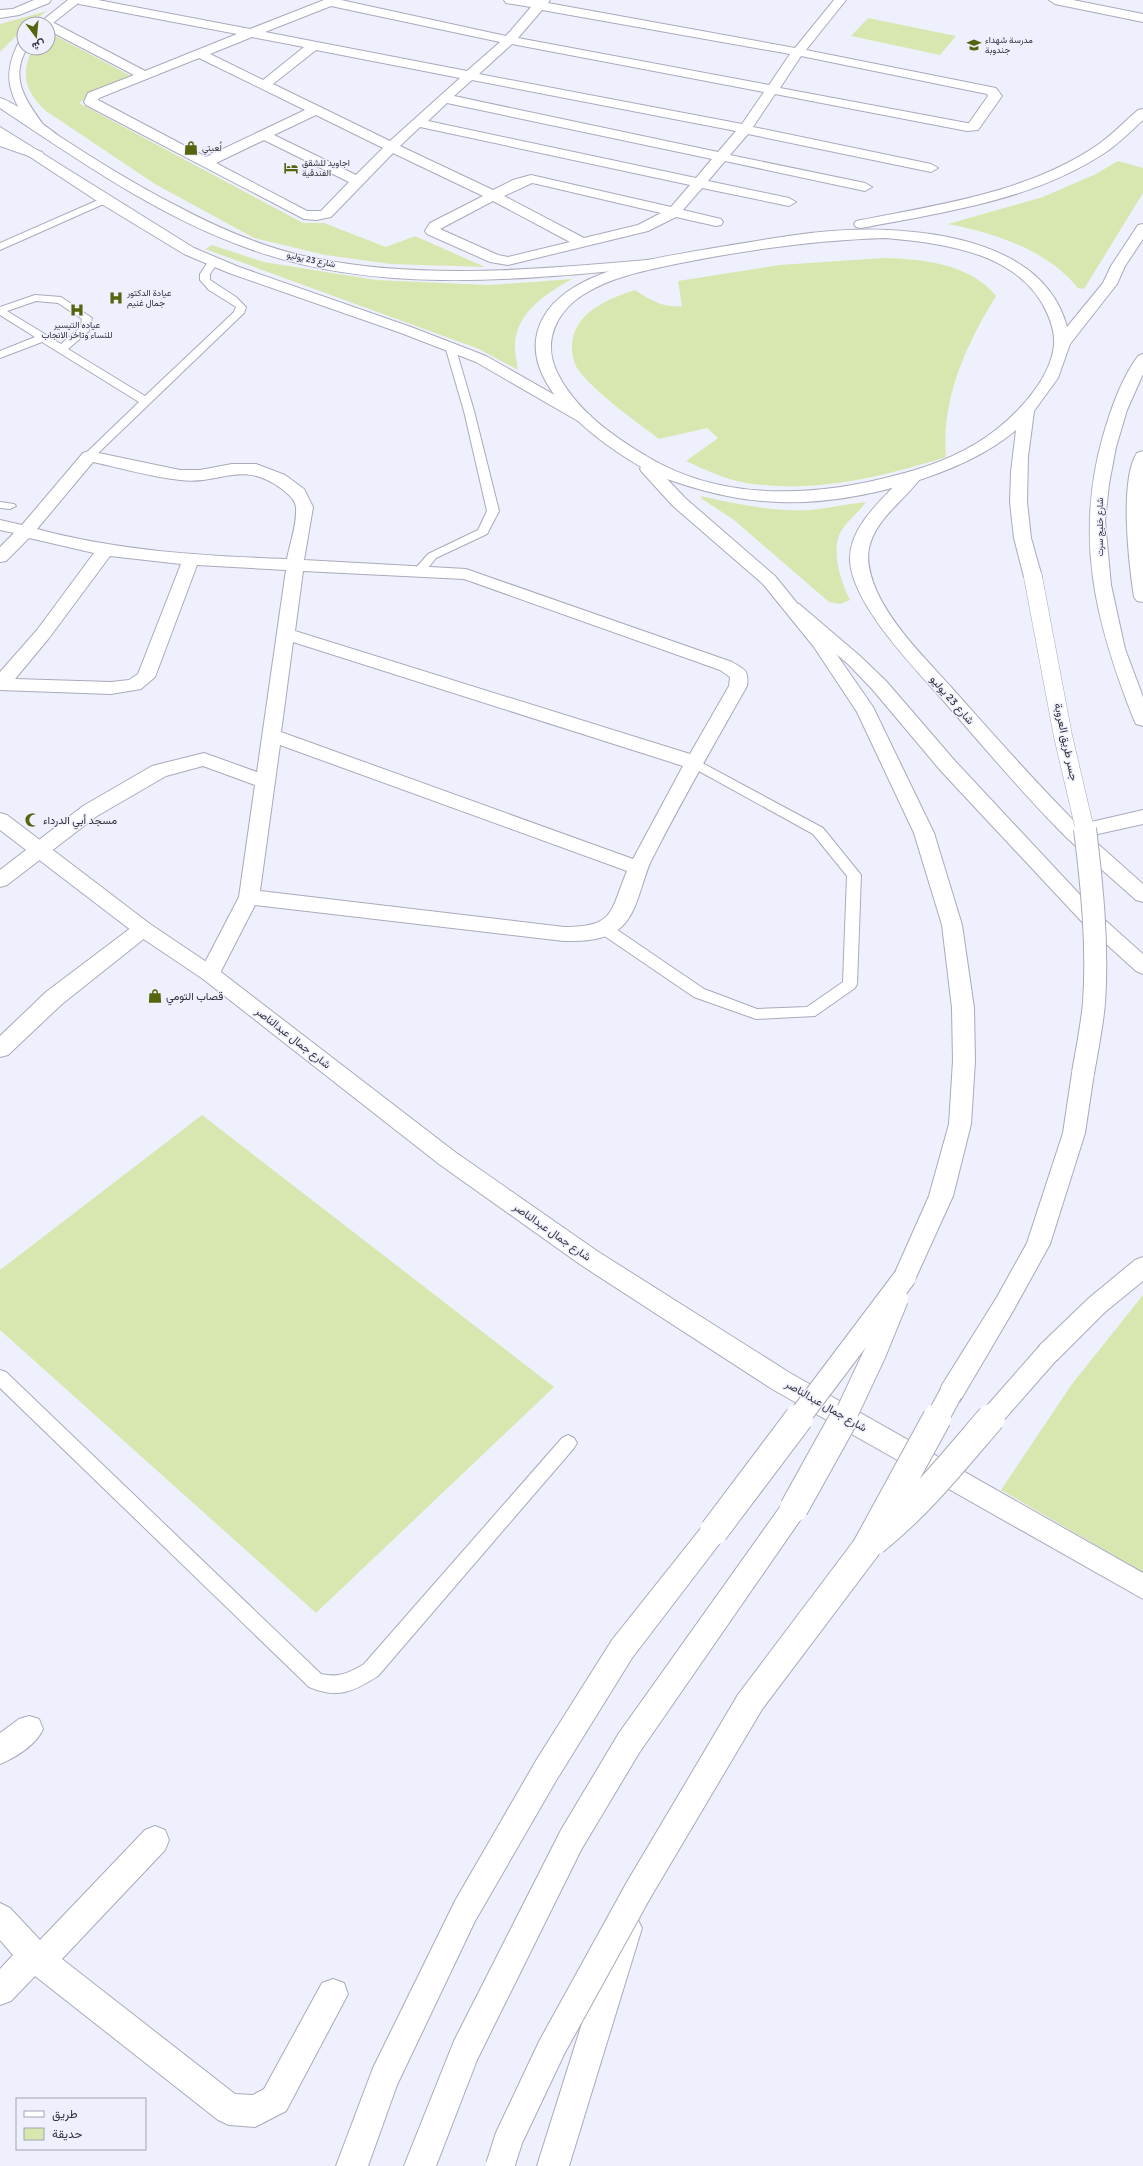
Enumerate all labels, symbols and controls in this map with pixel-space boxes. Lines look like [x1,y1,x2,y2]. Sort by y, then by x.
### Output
north arrow [16,16,56,56]
place label: مدرسة شهداء جندوبة [985,35,1033,56]
text: ش [30,37,47,53]
school or university icon: مدرسة شهداء جندوبة [966,37,982,53]
shop icon: لُعبتي [183,140,199,156]
place label: لُعبتي [202,141,223,155]
place label: اجاويد للشقق الفندقية [302,158,350,179]
hotel icon: اجاويد للشقق الفندقية [283,160,299,176]
street label: شارع 23 يوليو [286,249,336,271]
place label: عيادة الدكتور جمال غنيم [126,288,172,309]
hospital icon: عيادة الدكتور جمال غنيم [108,290,124,306]
hospital icon: عياده التيسير للنساء وتاخر الانجاب [69,302,85,318]
place label: عياده التيسير للنساء وتاخر الانجاب [41,320,113,341]
street label: شارع خليج سرت [1095,498,1106,556]
street label: شارع 23 يوليو [927,673,977,728]
street label: جسر طريق العروبة [1051,702,1081,782]
mosque icon: مسجد أبي الدرداء [24,812,40,828]
place label: مسجد أبي الدرداء [43,814,117,830]
shop icon: قصاب التومي [147,988,163,1004]
place label: قصاب التومي [166,990,223,1006]
street label: شارع جمال عبدالناصر [251,1004,333,1072]
street label: شارع جمال عبدالناصر [509,1200,594,1265]
street label: شارع جمال عبدالناصر [782,1377,869,1436]
legend [16,2098,146,2150]
text: طريق [52,2107,78,2122]
text: حديقة [52,2127,82,2142]

